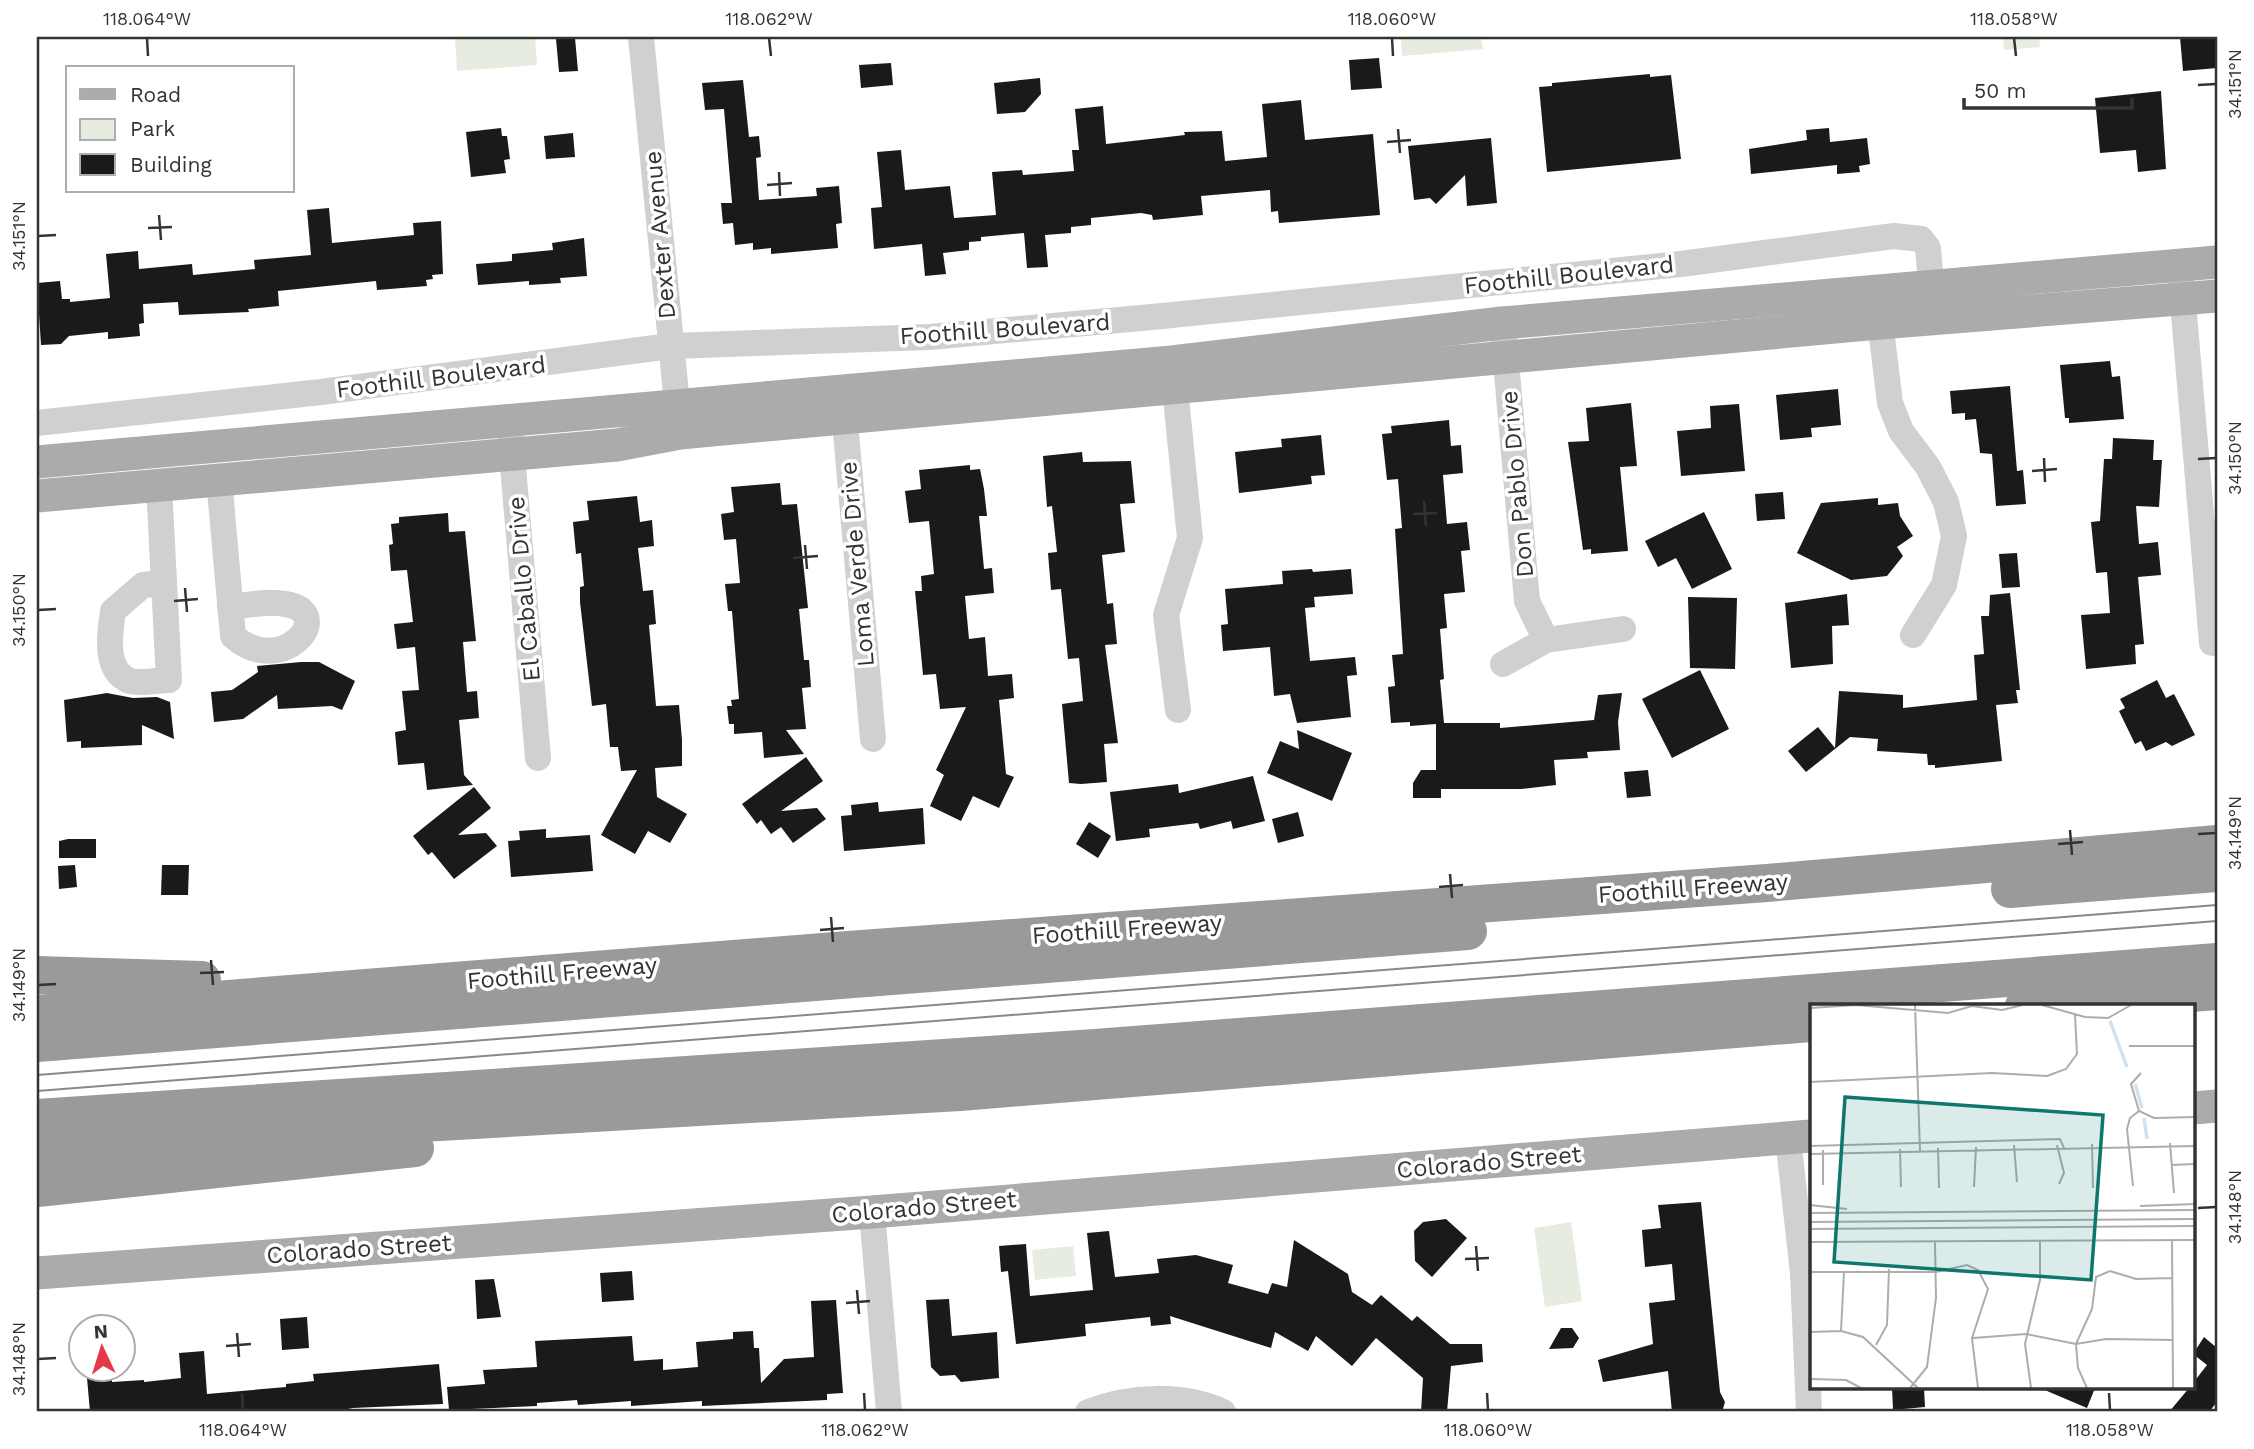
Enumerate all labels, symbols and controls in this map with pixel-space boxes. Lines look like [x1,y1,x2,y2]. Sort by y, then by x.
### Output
text: 118.064°W [103,8,191,29]
text: 118.062°W [725,8,813,29]
text: 118.060°W [1348,8,1436,29]
text: 118.058°W [1970,8,2058,29]
text: 34.151°N [2224,49,2245,119]
legend [66,66,294,192]
scale bar [1964,66,2132,110]
text: 50 m [1974,78,2026,103]
text: Road [130,82,181,107]
text: Park [130,116,175,141]
street label: Dexter Avenue [639,150,681,320]
text: Building [130,152,212,177]
text: 34.151°N [8,201,29,271]
street label: Foothill Boulevard [1463,250,1675,300]
street label: Foothill Boulevard [899,308,1111,350]
street label: Foothill Boulevard [334,350,548,404]
street label: Don Pablo Drive [1495,389,1539,579]
text: 34.150°N [2224,421,2245,495]
street label: Loma Verde Drive [834,460,880,668]
street label: El Caballo Drive [502,495,546,683]
text: 34.150°N [8,573,29,647]
text: 34.149°N [2224,796,2245,870]
street label: Foothill Freeway [1597,867,1790,909]
street label: Foothill Freeway [1031,908,1224,950]
text: 34.149°N [8,948,29,1022]
street label: Foothill Freeway [466,951,659,995]
inset map [1810,1004,2194,1390]
street label: Colorado Street [1395,1140,1583,1184]
text: 34.148°N [2224,1170,2245,1244]
street label: Colorado Street [830,1185,1018,1229]
street label: Colorado Street [265,1229,453,1269]
north arrow [66,1312,136,1382]
text: N [93,1320,109,1344]
text: 34.148°N [8,1322,29,1396]
text: 118.064°W [199,1419,287,1440]
text: 118.062°W [821,1419,909,1440]
text: 118.060°W [1444,1419,1532,1440]
text: 118.058°W [2066,1419,2154,1440]

